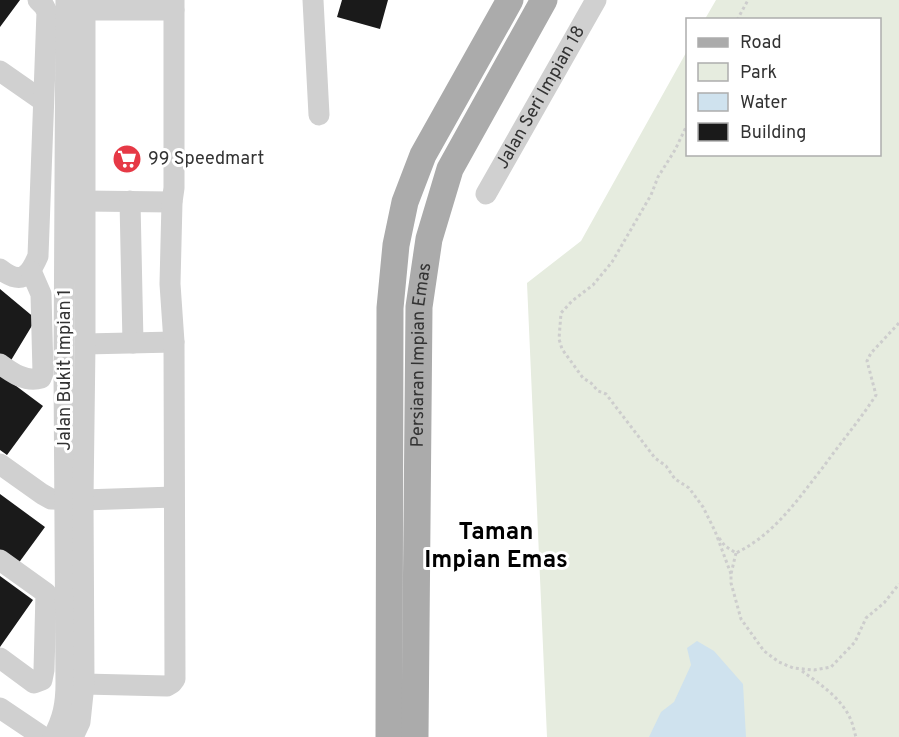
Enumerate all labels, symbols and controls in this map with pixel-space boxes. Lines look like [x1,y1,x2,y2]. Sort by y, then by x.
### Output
legend [686,18,881,156]
street label: Jalan Seri Impian 18 [491,22,591,173]
text: Road [740,32,782,55]
text: Park [740,62,777,85]
text: Water [740,92,787,115]
text: Building [740,122,806,145]
supermarket icon: 99 Speedmart [111,143,143,175]
place label: 99 Speedmart [148,148,264,171]
street label: Persiaran Impian Emas [406,261,437,448]
street label: Jalan Bukit Impian 1 [54,289,77,451]
district label: Taman Impian Emas [424,518,568,576]

